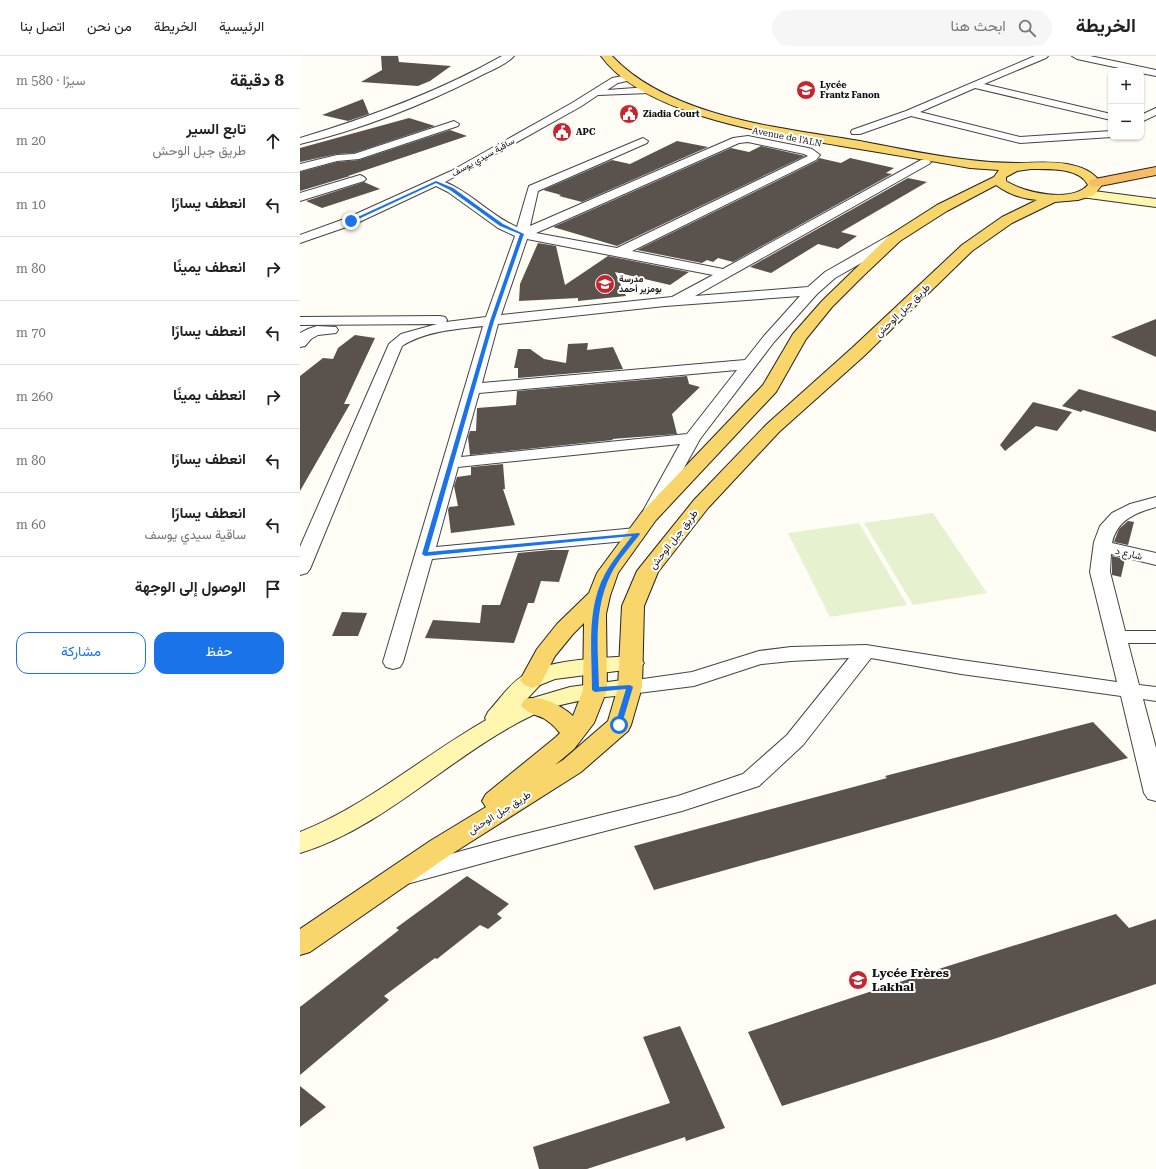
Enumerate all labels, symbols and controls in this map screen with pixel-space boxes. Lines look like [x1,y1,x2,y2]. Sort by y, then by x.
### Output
search box [772,10,1052,46]
text: الخريطة [1076,14,1136,37]
text: ابحث هنا [951,17,1006,35]
icon: search [1016,17,1038,39]
text: اتصل بنا [20,18,65,34]
text: من نحن [87,18,132,34]
text: الخريطة [154,18,197,34]
text: الرئيسية [219,18,264,34]
map controls [1108,68,1144,140]
button: + [1108,68,1144,104]
text: 8 دقيقة [230,70,284,90]
text: سيرًا · 580 m [16,73,85,88]
school or university icon: Lycée Frantz Fanon [795,79,817,101]
place label: Lycée Frantz Fanon [820,80,880,100]
public building icon: Ziadia Court [618,103,640,125]
button: − [1108,104,1144,140]
place label: Ziadia Court [643,109,700,119]
text: تابع السير [186,120,246,138]
public building icon: APC [551,121,573,143]
street label: Avenue de l'ALN [751,125,823,149]
place label: APC [576,127,596,137]
icon: ahead [262,130,284,152]
text: 20 m [16,133,46,148]
street label: ساقية سيدي يوسف [450,136,517,180]
text: طريق جبل الوحش [153,143,246,158]
text: انعطف يسارًا [171,194,246,212]
icon: left [262,194,284,216]
text: 10 m [16,197,46,212]
route end [342,212,360,230]
text: انعطف يمينًا [173,258,246,276]
icon: right [262,258,284,280]
text: 80 m [16,261,46,276]
school or university icon: مدرسة بومزير أحمد [594,273,616,295]
place label: مدرسة بومزير أحمد [619,274,662,295]
street label: طريق جبل الوحش [873,281,933,340]
text: انعطف يسارًا [171,322,246,340]
icon: left [262,322,284,344]
text: 70 m [16,325,46,340]
text: انعطف يمينًا [173,386,246,404]
icon: right [262,386,284,408]
text: 260 m [16,389,53,404]
text: انعطف يسارًا [171,450,246,468]
icon: left [262,450,284,472]
text: 80 m [16,453,46,468]
text: انعطف يسارًا [171,504,246,522]
street label: طريق جبل الوحش [647,507,701,572]
icon: left [262,514,284,536]
text: 60 m [16,517,46,532]
text: ساقية سيدي يوسف [144,527,246,542]
street label: شارع د [1114,545,1144,563]
text: الوصول إلى الوجهة [135,578,246,596]
icon: arrive [262,578,284,600]
button: مشاركة [16,632,146,674]
button: حفظ [154,632,284,674]
route start [610,716,628,734]
street label: طريق جبل الوحش [466,788,534,837]
place label: Lycée Frères Lakhal [872,966,949,994]
school or university icon: Lycée Frères Lakhal [847,969,869,991]

